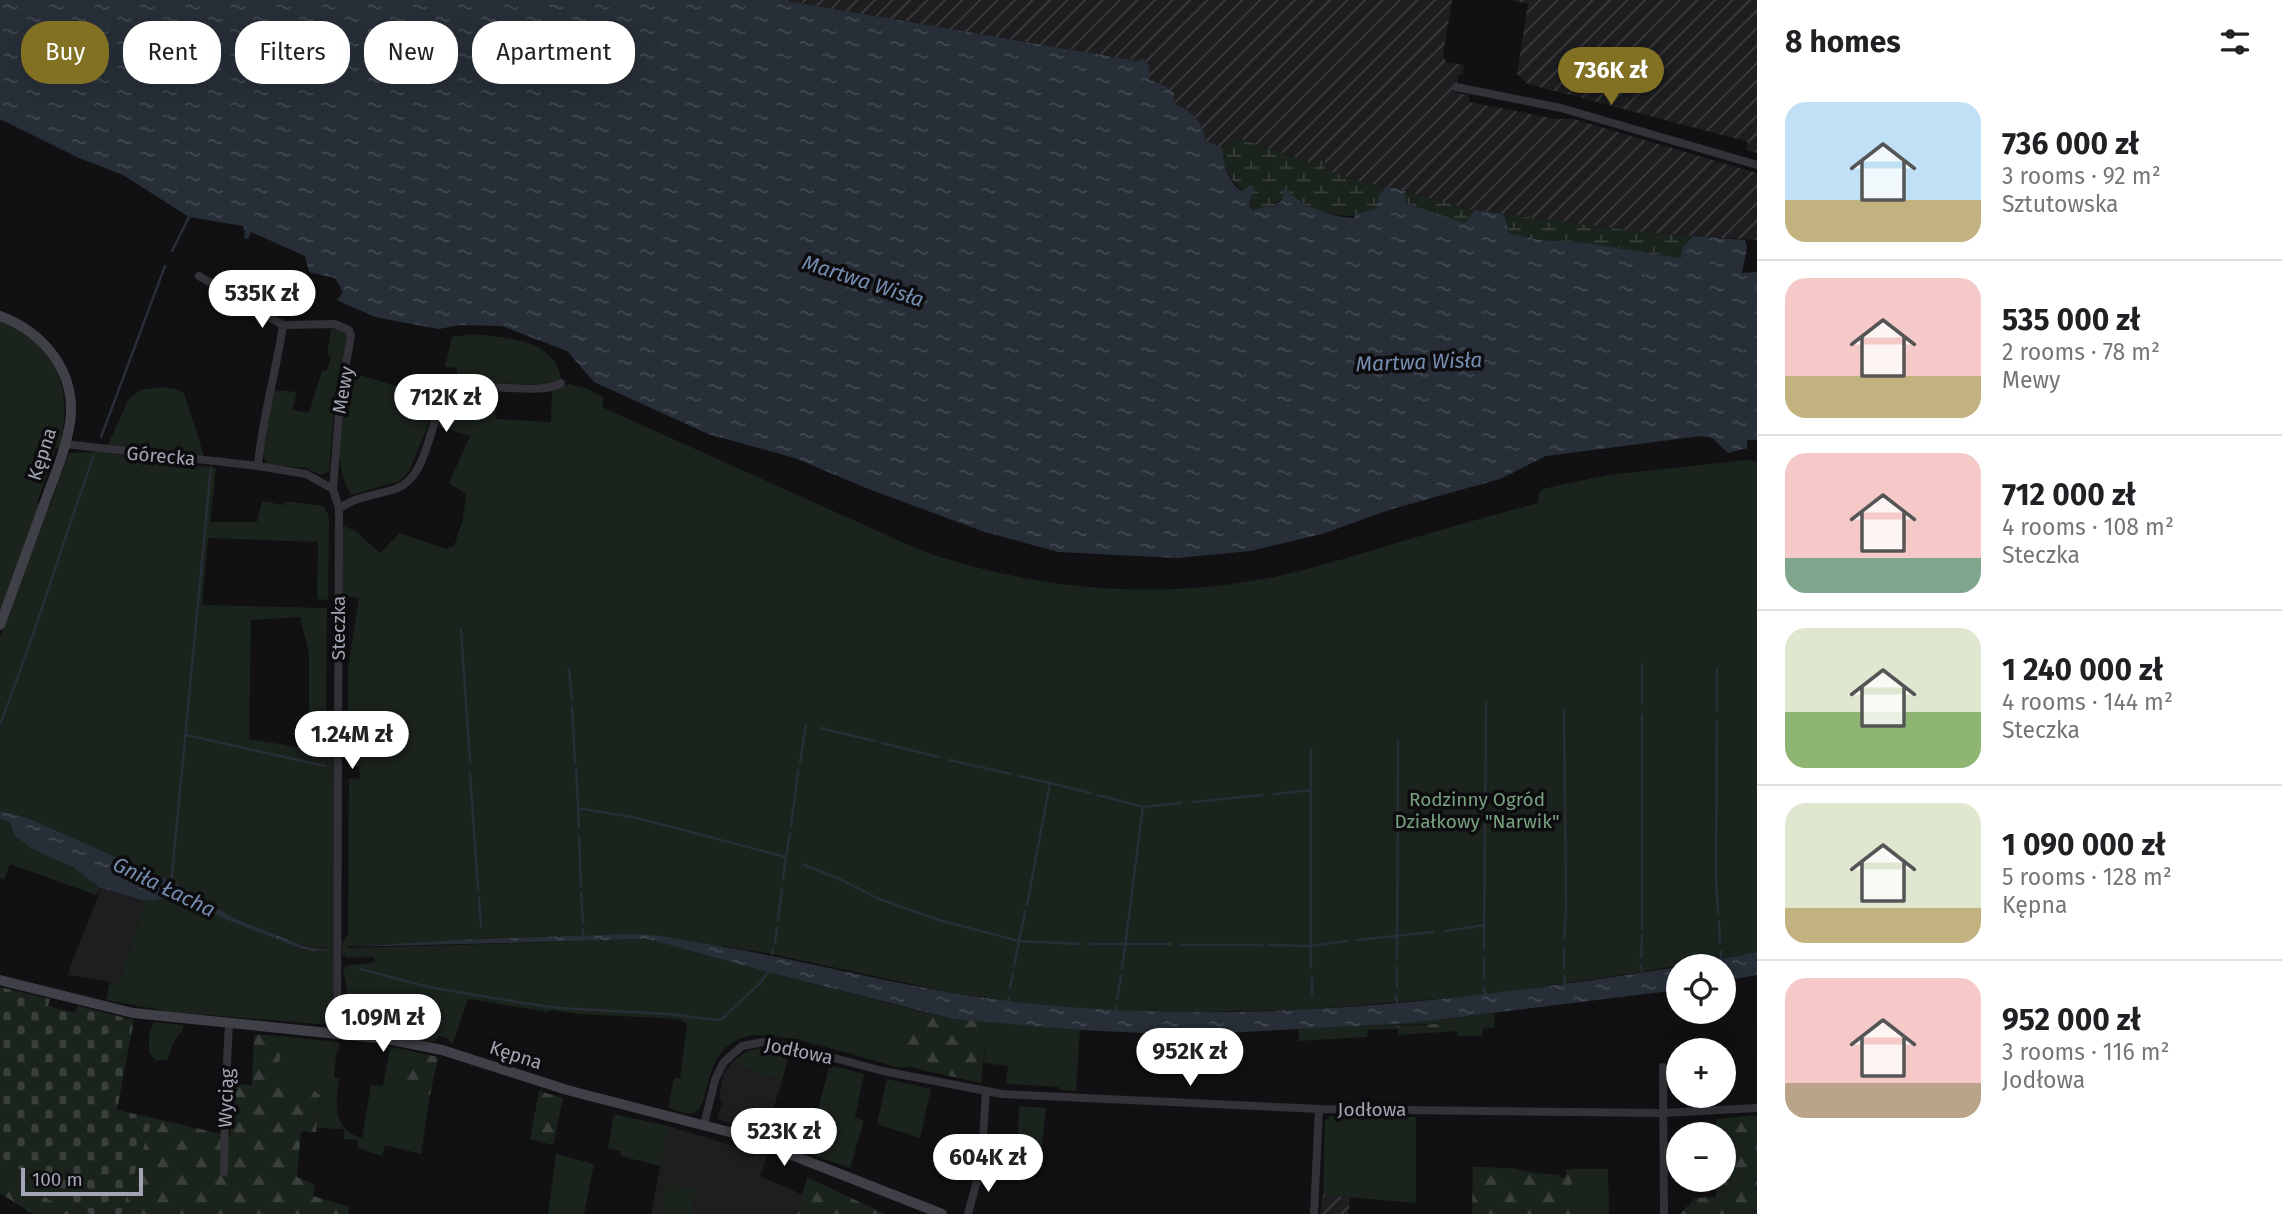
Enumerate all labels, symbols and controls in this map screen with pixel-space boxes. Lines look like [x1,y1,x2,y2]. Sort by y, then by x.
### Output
chip: Buy [21,21,109,84]
chip: Rent [123,21,221,84]
chip: Filters [235,21,350,84]
chip: New [364,21,458,84]
chip: Apartment [472,21,635,84]
icon: filters [2216,23,2254,61]
text: 8 homes [1785,24,1901,60]
pin: 736K zł [1546,48,1676,107]
text: 736K zł [1574,56,1648,84]
text: 736 000 zł [2002,126,2139,162]
icon: home [1841,130,1925,214]
text: 3 rooms · 92 m² [2002,162,2161,190]
text: Sztutowska [2002,190,2119,218]
water label: Martwa Wisła [799,249,927,313]
pin: 535K zł [197,270,327,330]
text: 535K zł [225,279,299,307]
text: 535 000 zł [2002,302,2140,338]
icon: home [1841,306,1925,390]
text: 2 rooms · 78 m² [2002,338,2160,366]
water label: Martwa Wisła [1355,347,1483,377]
street label: Mewy [327,364,359,416]
text: Mewy [2002,366,2060,394]
pin: 712K zł [381,374,511,434]
text: 712K zł [410,383,482,411]
street label: Kępna [23,425,61,483]
street label: Górecka [126,442,196,470]
text: 712 000 zł [2002,477,2136,513]
icon: home [1841,481,1925,565]
text: 4 rooms · 108 m² [2002,513,2174,541]
text: Steczka [2002,541,2080,569]
street label: Steczka [327,596,350,660]
text: 1 240 000 zł [2002,652,2163,688]
icon: home [1841,656,1925,740]
text: 4 rooms · 144 m² [2002,688,2173,716]
pin: 1.24M zł [280,712,424,771]
text: Steczka [2002,716,2080,744]
text: 1.24M zł [311,720,393,748]
park label: Rodzinny Ogród Działkowy "Narwik" [1395,788,1559,833]
text: 1 090 000 zł [2002,827,2166,863]
icon: home [1841,831,1925,915]
water label: Gniła Łacha [109,851,219,923]
text: 5 rooms · 128 m² [2002,863,2172,891]
text: Kępna [2002,891,2067,919]
map controls [1666,954,1736,1192]
button: locate [1666,954,1736,1024]
pin: 1.09M zł [311,995,455,1054]
text: 952 000 zł [2002,1002,2141,1038]
text: 1.09M zł [341,1003,425,1031]
icon: home [1841,1006,1925,1090]
pin: 952K zł [1125,1028,1255,1088]
street label: Jodłowa [763,1033,835,1069]
street label: Kępna [487,1036,545,1074]
text: 952K zł [1152,1037,1228,1065]
button: + [1666,1038,1736,1108]
text: 3 rooms · 116 m² [2002,1038,2170,1066]
text: Jodłowa [2002,1066,2085,1094]
street label: Wyciąg [213,1068,239,1128]
street label: Jodłowa [1338,1098,1406,1121]
pin: 523K zł [719,1108,849,1168]
text: 523K zł [747,1117,821,1145]
button: − [1666,1122,1736,1192]
pin: 604K zł [923,1134,1053,1194]
text: 604K zł [949,1143,1027,1171]
scale bar [21,1165,144,1197]
text: 100 m [32,1168,83,1191]

